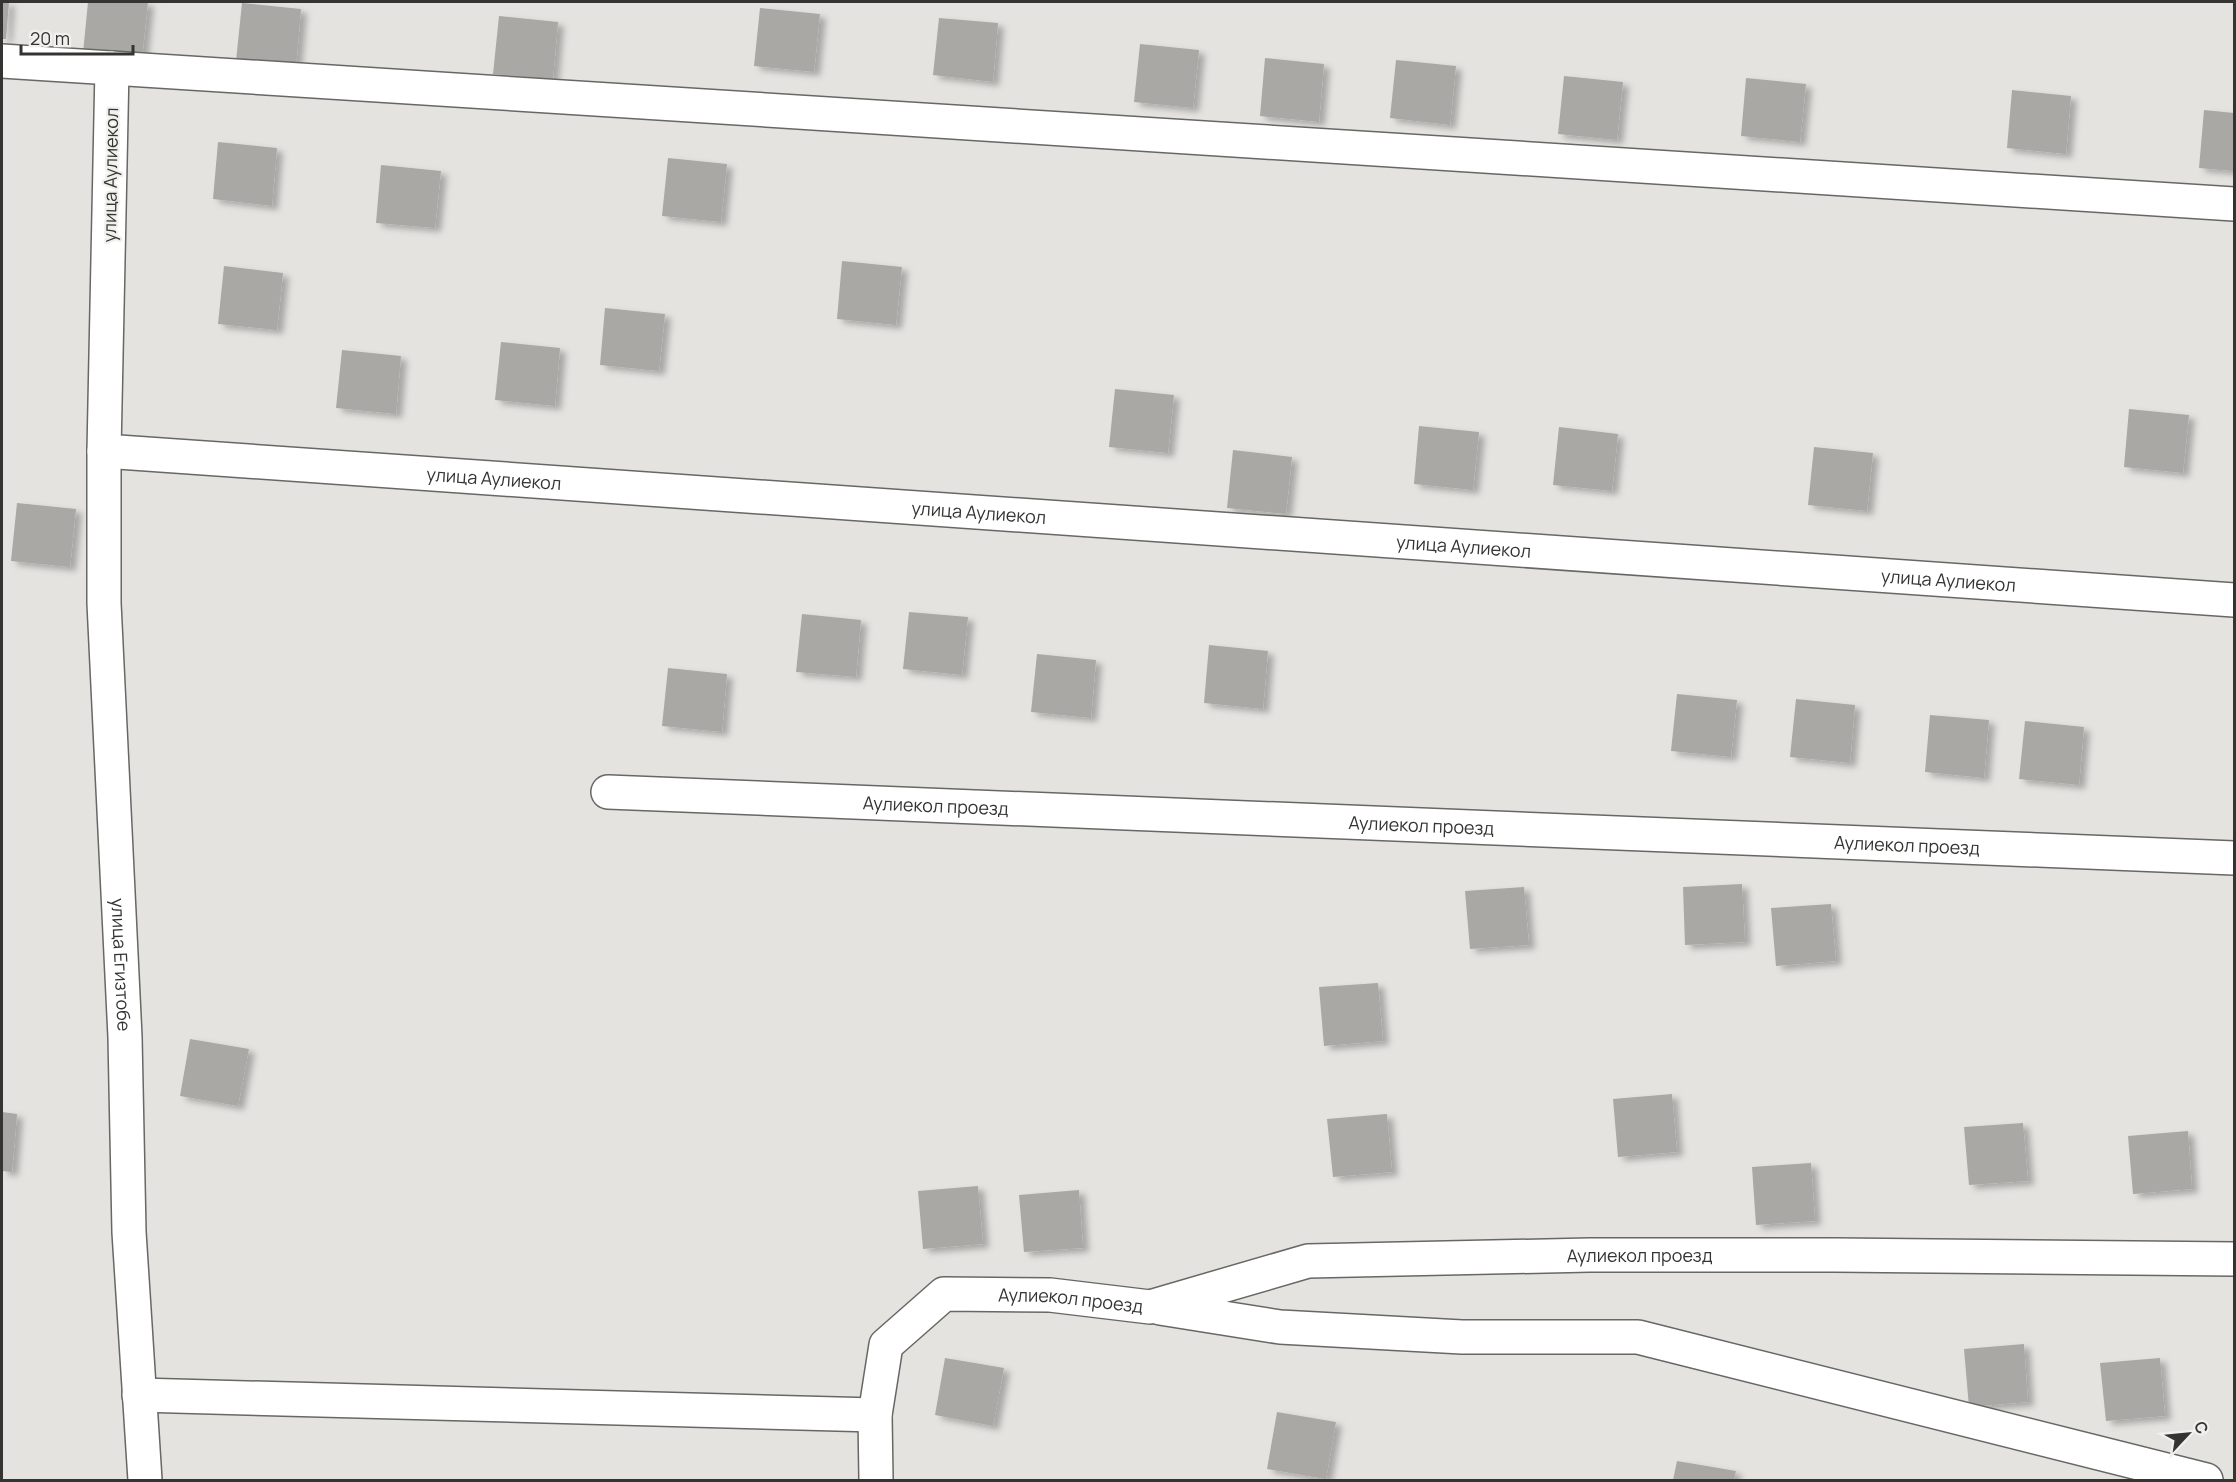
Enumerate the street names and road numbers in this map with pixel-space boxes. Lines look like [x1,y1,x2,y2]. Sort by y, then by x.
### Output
street label: улица Аулиекол [97,107,123,243]
street label: улица Аулиекол [426,462,562,495]
street label: улица Аулиекол [911,496,1047,529]
street label: улица Аулиекол [1395,529,1532,563]
street label: улица Аулиекол [1880,563,2017,597]
street label: Аулиекол проезд [862,790,1009,820]
street label: Аулиекол проезд [1348,810,1495,840]
street label: Аулиекол проезд [1834,830,1980,860]
street label: улица Егизтобе [106,898,137,1032]
street label: Аулиекол проезд [1566,1243,1713,1267]
street label: Аулиекол проезд [998,1283,1145,1318]

